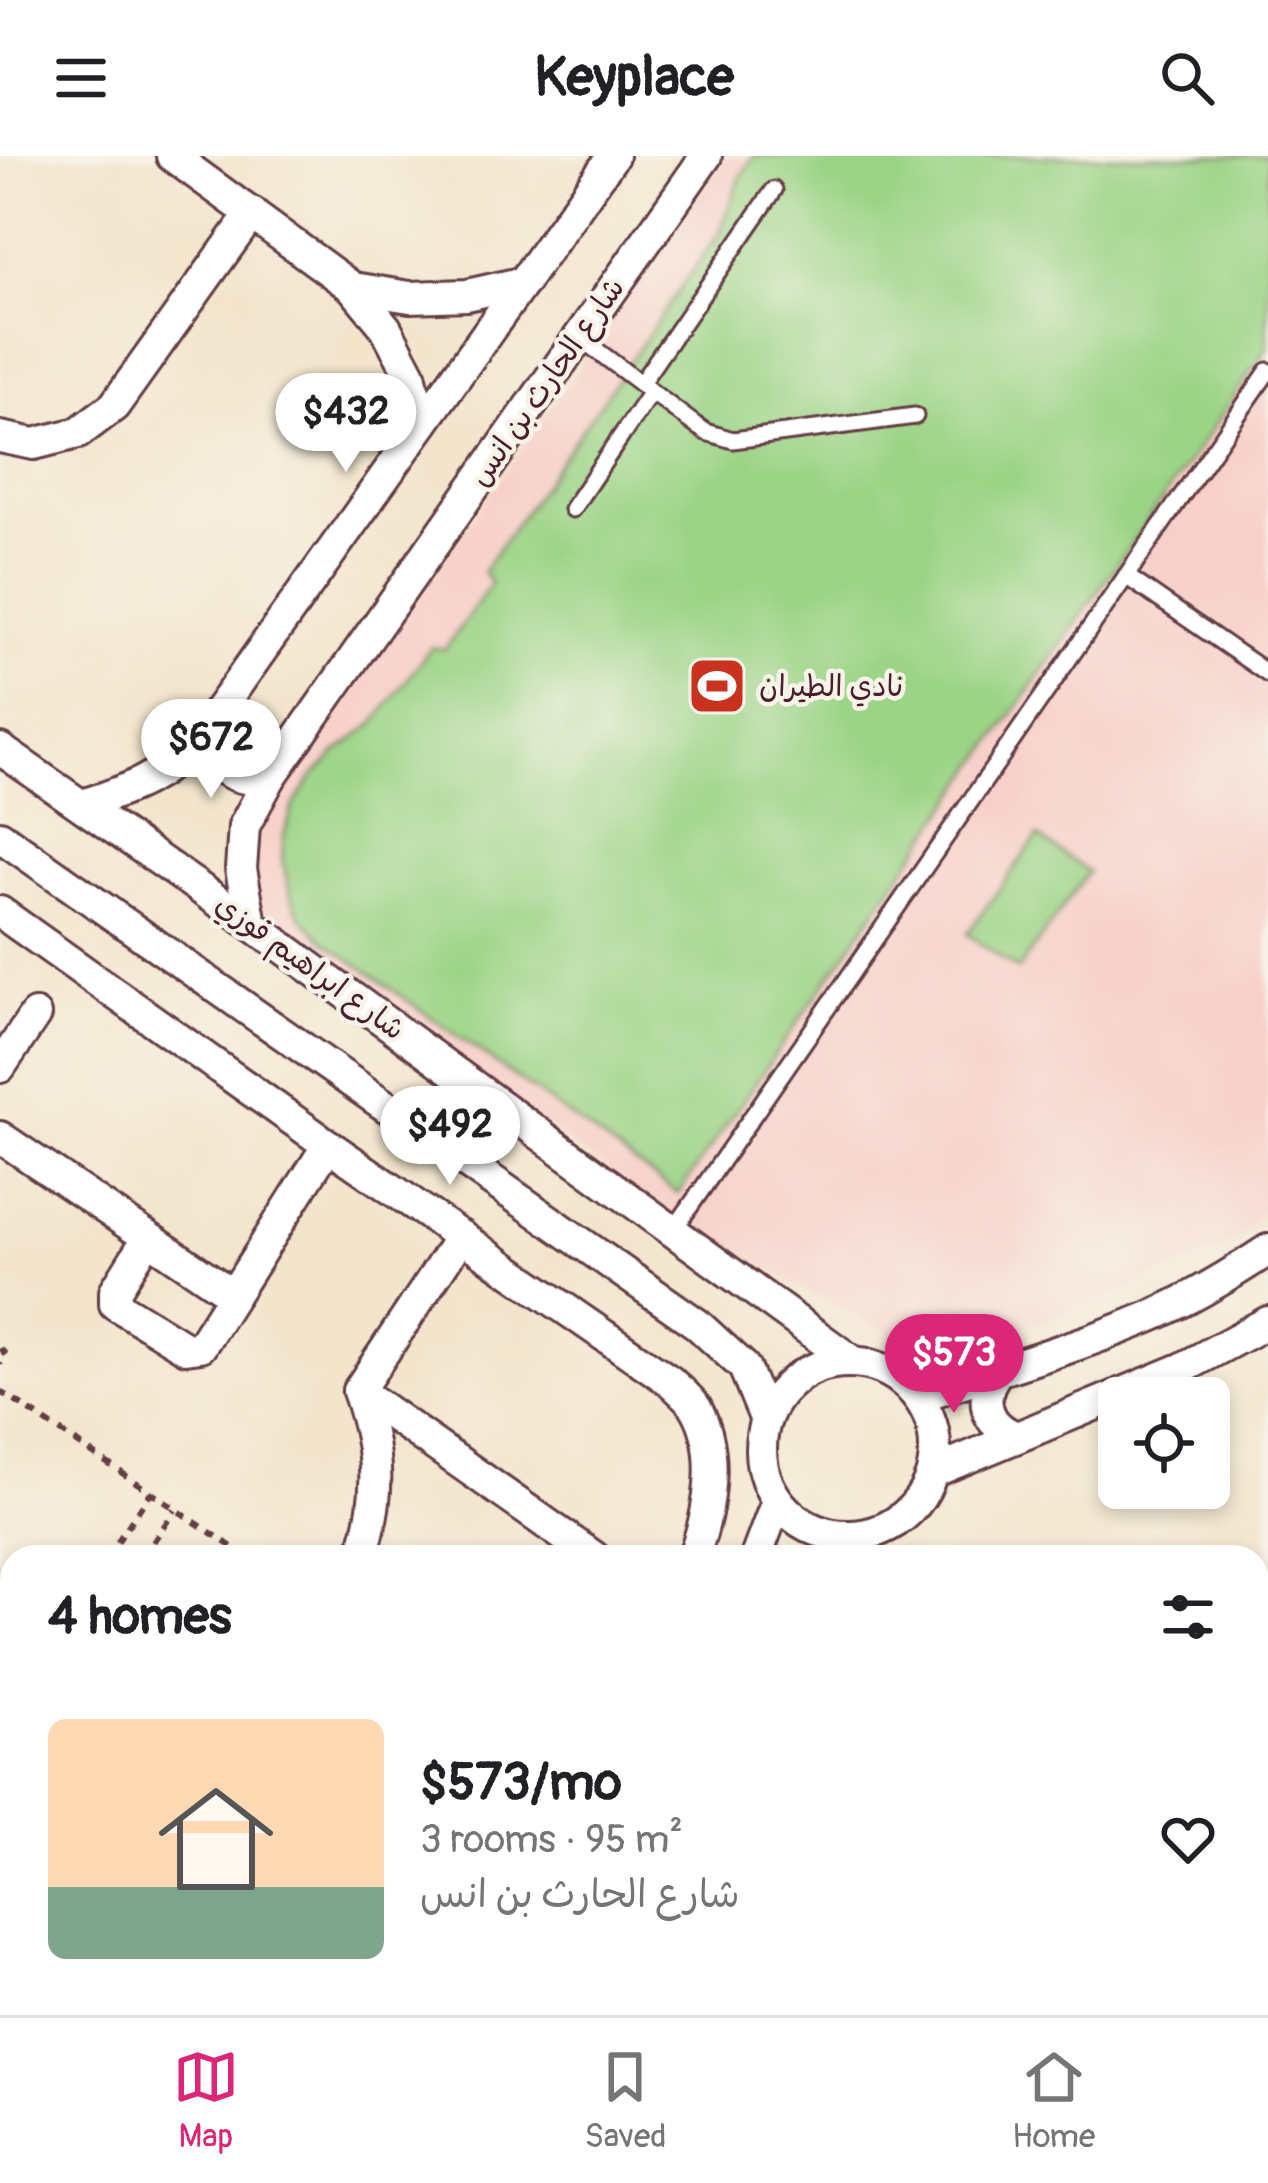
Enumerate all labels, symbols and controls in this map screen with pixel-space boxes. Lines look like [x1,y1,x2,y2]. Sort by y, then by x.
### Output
text: Keyplace [534,44,734,112]
icon: menu [48,45,114,111]
icon: search [1154,45,1220,111]
street label: شارع الحارث بن انس [461,271,634,494]
pin: $432 [275,373,417,475]
text: $432 [302,387,390,436]
sports icon: نادي الطيران [686,655,748,717]
place label: نادي الطيران [759,668,903,707]
pin: $672 [140,699,282,801]
text: $672 [168,713,254,762]
street label: شارع ابراهيم فوزي [206,886,412,1051]
pin: $492 [379,1086,521,1188]
text: $492 [407,1100,493,1149]
pin: $573 [883,1314,1025,1416]
text: $573 [912,1328,996,1377]
map controls [1098,1377,1230,1509]
button: locate [1098,1377,1230,1509]
icon: filters [1155,1584,1221,1650]
text: 4 homes [48,1585,232,1649]
text: $573/mo [420,1751,622,1815]
icon: home [144,1767,288,1911]
icon: heart [1155,1806,1221,1872]
text: 3 rooms · 95 m² [420,1815,683,1864]
text: شارع الحارث بن انس [420,1870,740,1919]
tab: Map [173,2044,239,2157]
tab: Saved [584,2044,666,2157]
tab: Home [1012,2044,1095,2157]

